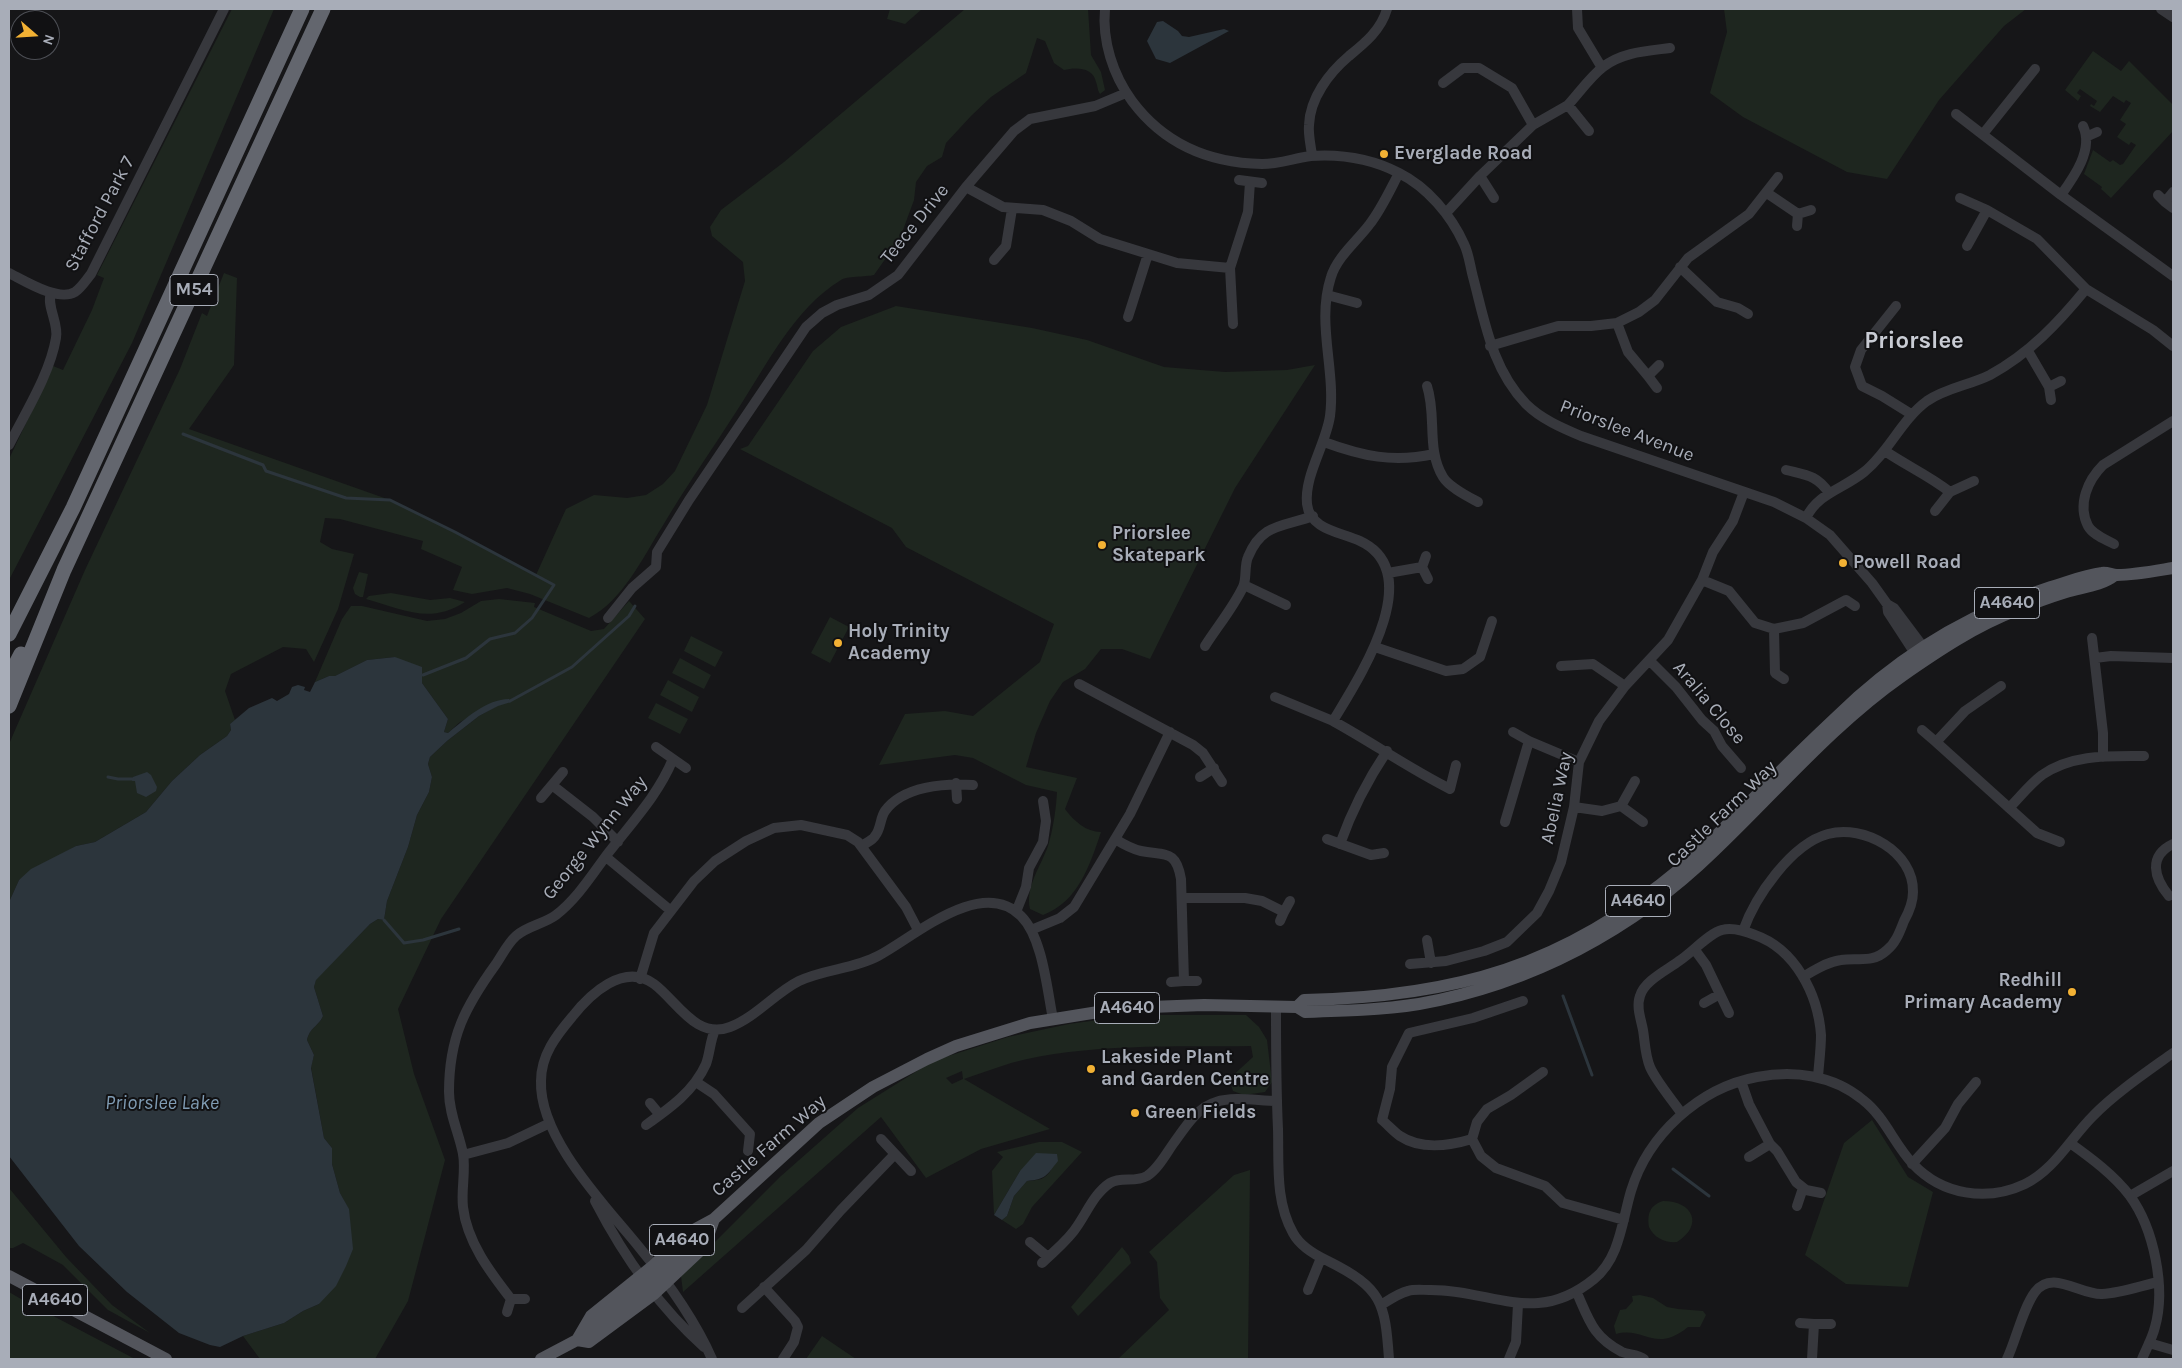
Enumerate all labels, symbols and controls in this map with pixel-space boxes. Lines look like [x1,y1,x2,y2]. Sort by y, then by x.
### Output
north arrow [10,10,60,60]
text: N [39,32,58,47]
place label: Everglade Road [1394,143,1533,165]
marker: Everglade Road [1378,148,1390,160]
street label: Stafford Park 7 [60,153,140,275]
street label: Teece Drive [876,180,954,268]
road number: M54 [170,274,218,306]
district label: Priorslee [1864,327,1964,355]
street label: Priorslee Avenue [1557,395,1697,467]
place label: Priorslee Skatepark [1112,523,1205,567]
marker: Priorslee Skatepark [1096,539,1108,551]
place label: Powell Road [1853,552,1961,574]
marker: Powell Road [1837,557,1849,569]
road number: A4640 [1974,588,2040,618]
place label: Holy Trinity Academy [848,621,950,665]
marker: Holy Trinity Academy [832,637,844,649]
street label: Aralia Close [1668,657,1750,749]
street label: Abelia Way [1536,750,1578,846]
street label: Castle Farm Way [1662,756,1782,872]
street label: George Wynn Way [538,771,652,905]
road number: A4640 [1606,886,1670,916]
place label: Redhill Primary Academy [1904,970,2062,1014]
marker: Redhill Primary Academy [2066,986,2078,998]
road number: A4640 [1094,992,1160,1024]
place label: Lakeside Plant and Garden Centre [1101,1047,1269,1091]
marker: Lakeside Plant and Garden Centre [1085,1063,1097,1075]
street label: Castle Farm Way [707,1090,831,1202]
water label: Priorslee Lake [105,1091,219,1115]
place label: Green Fields [1145,1102,1256,1124]
marker: Green Fields [1129,1107,1141,1119]
road number: A4640 [650,1224,714,1256]
road number: A4640 [22,1284,88,1316]

